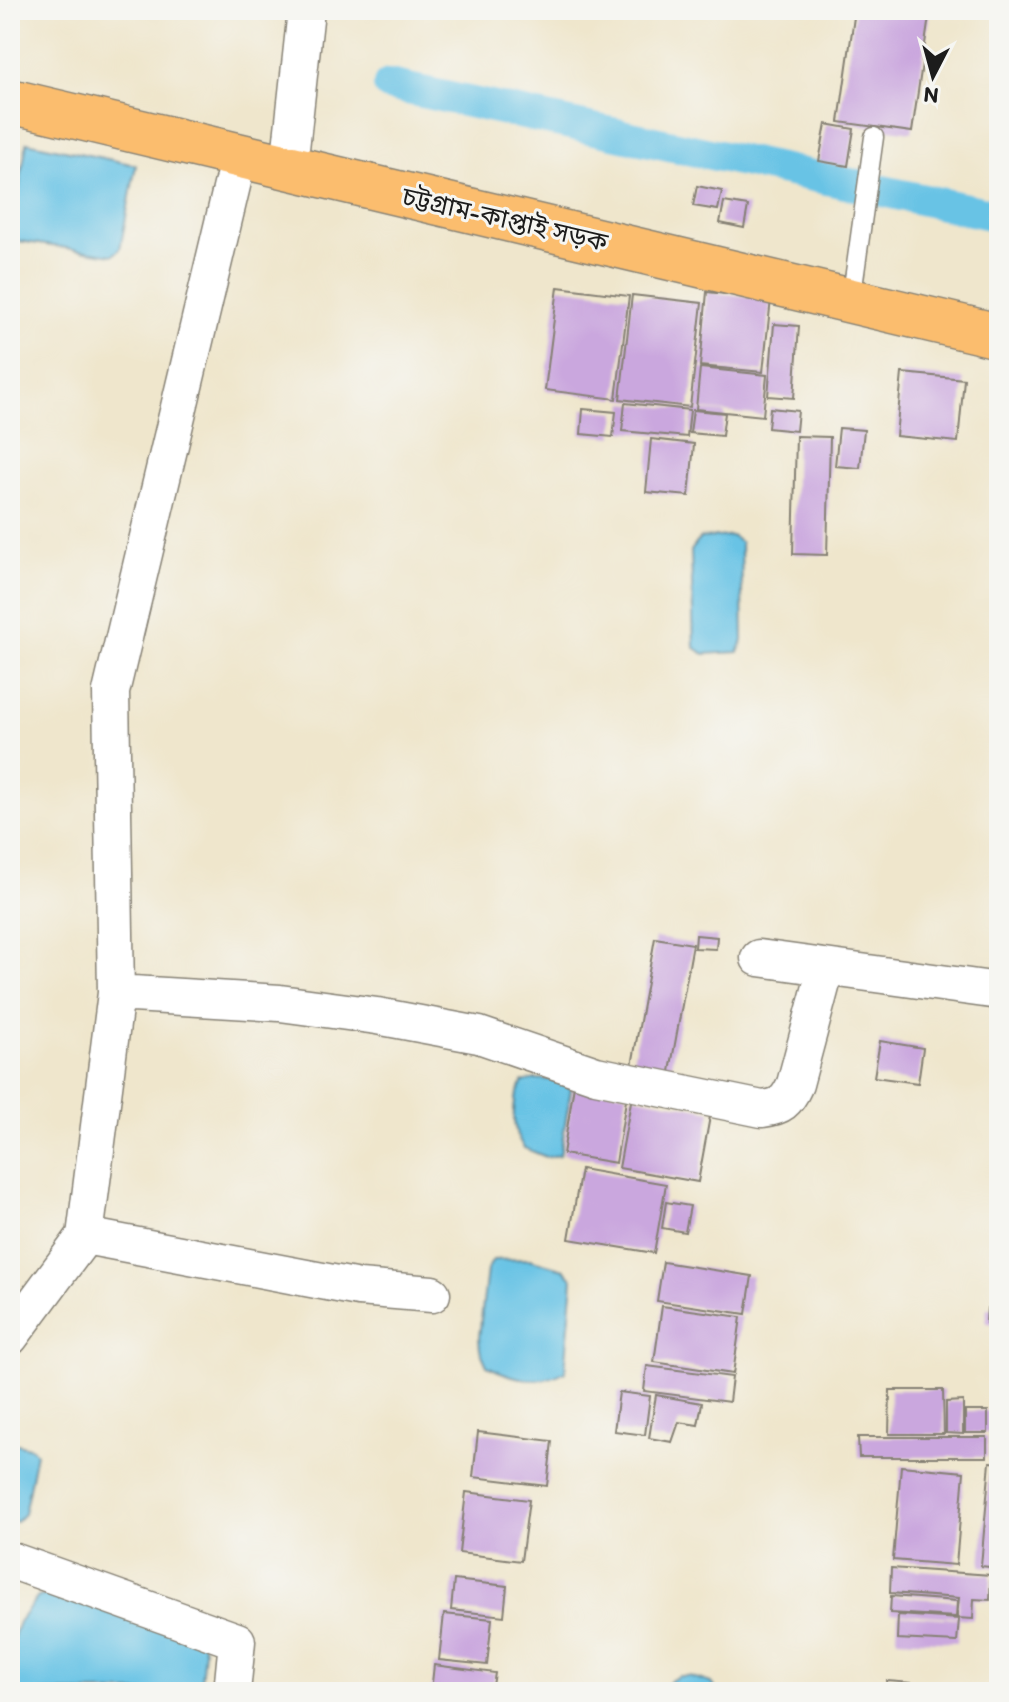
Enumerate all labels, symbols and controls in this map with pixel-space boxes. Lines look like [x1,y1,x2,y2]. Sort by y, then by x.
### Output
north arrow [893,36,973,116]
text: N [922,81,940,110]
street label: চট্টগ্রাম-কাপ্তাই সড়ক [398,180,612,258]

